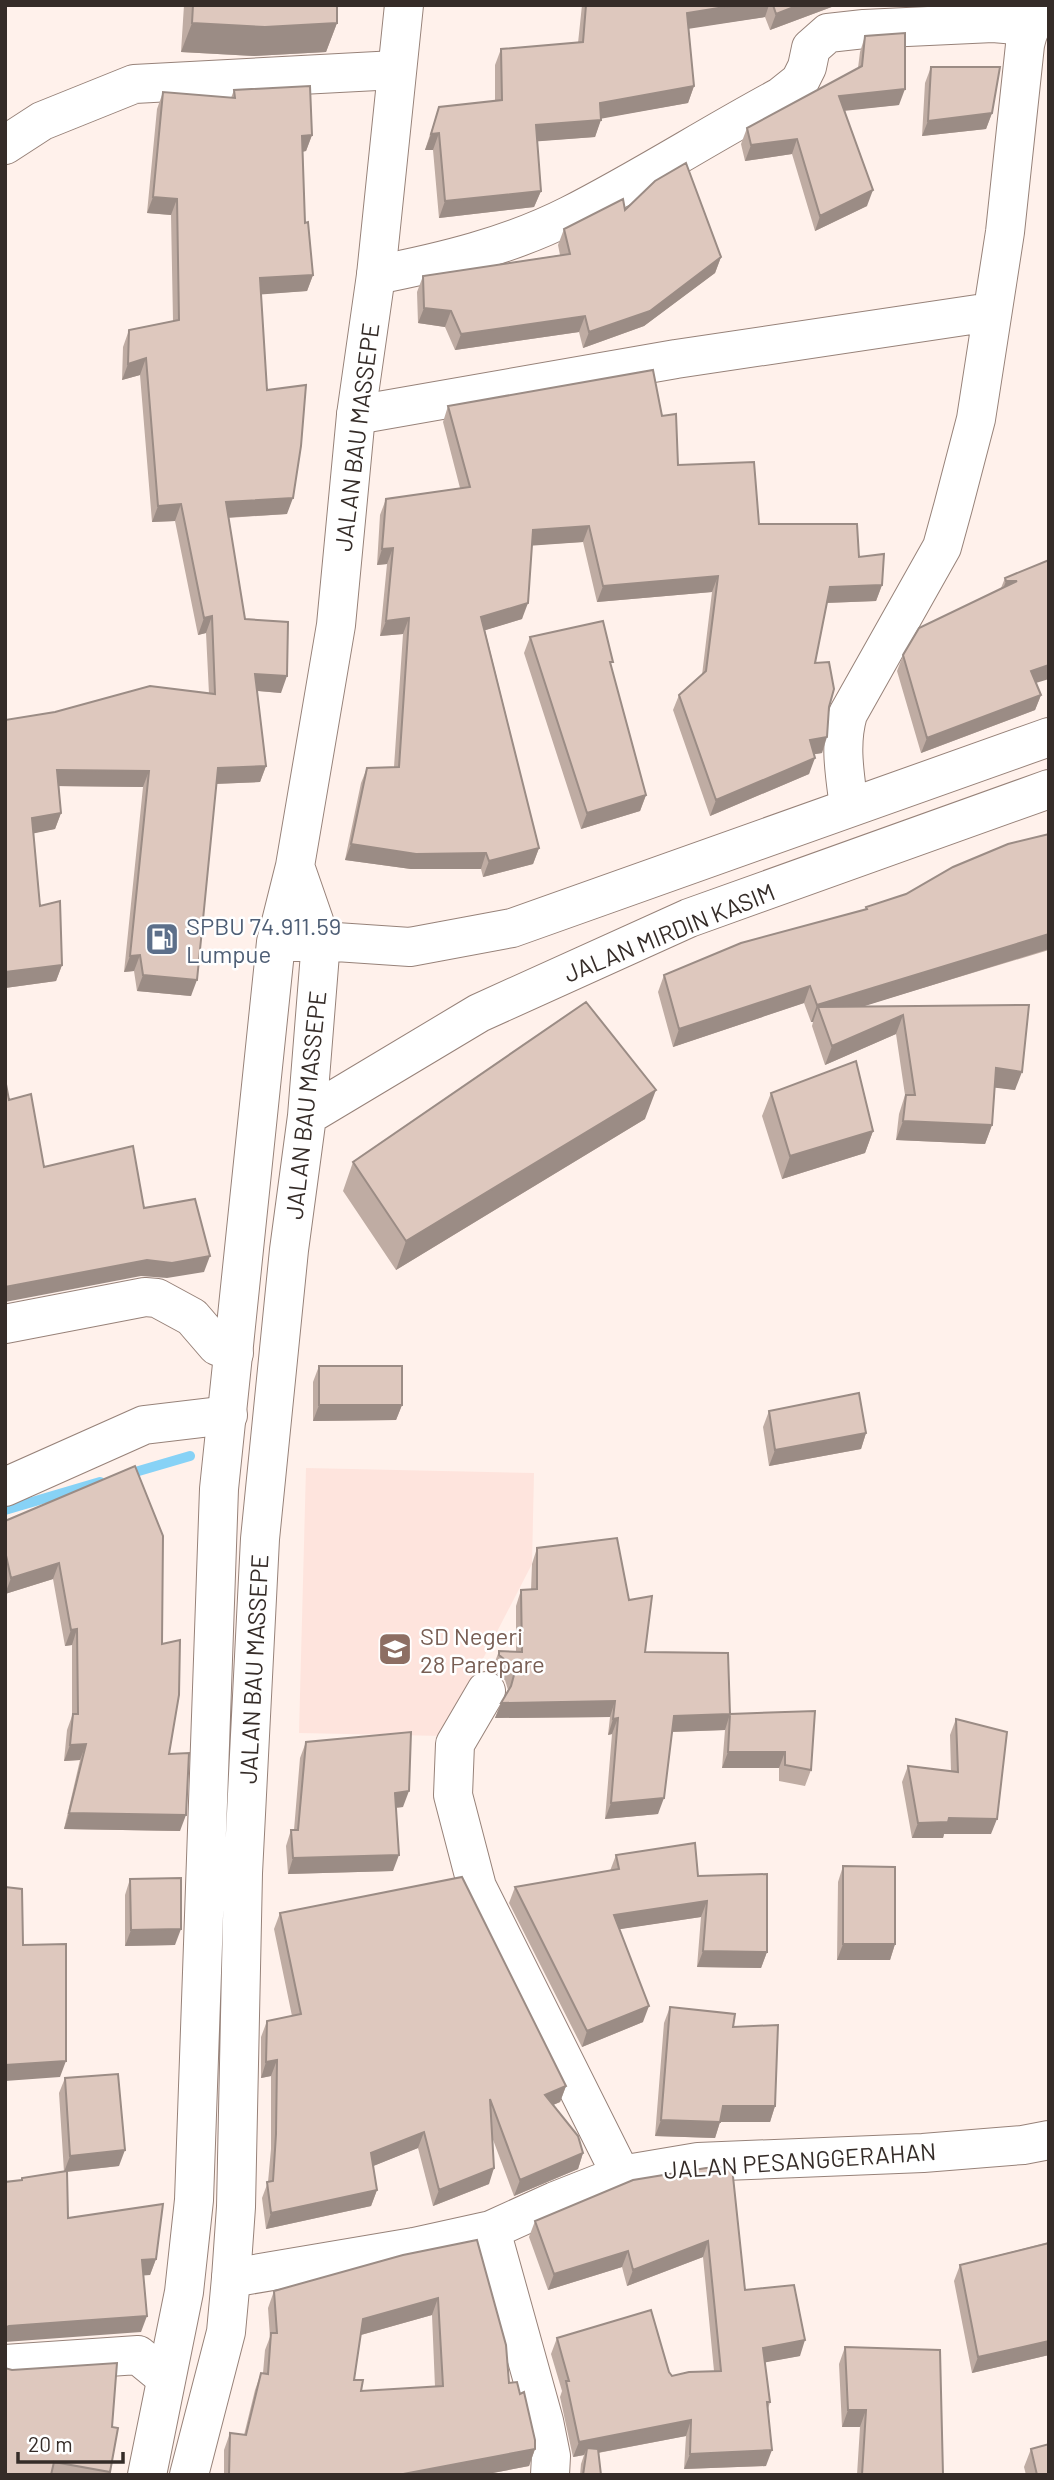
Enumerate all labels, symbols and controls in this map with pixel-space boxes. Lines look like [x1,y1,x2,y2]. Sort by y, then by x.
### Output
street label: JALAN BAU MASSEPE [328,321,384,553]
street label: JALAN MIRDIN KASIM [559,876,779,988]
place label: SPBU 74.911.59 Lumpue [186,911,341,968]
fuel station icon: SPBU 74.911.59 Lumpue [143,920,181,958]
street label: JALAN BAU MASSEPE [279,989,331,1221]
street label: JALAN BAU MASSEPE [233,1553,273,1785]
place label: SD Negeri 28 Parepare [420,1621,545,1678]
school or university icon: SD Negeri 28 Parepare [376,1630,414,1668]
street label: JALAN PESANGGERAHAN [663,2136,937,2184]
scale bar [18,2420,122,2464]
text: 20 m [28,2431,73,2456]

